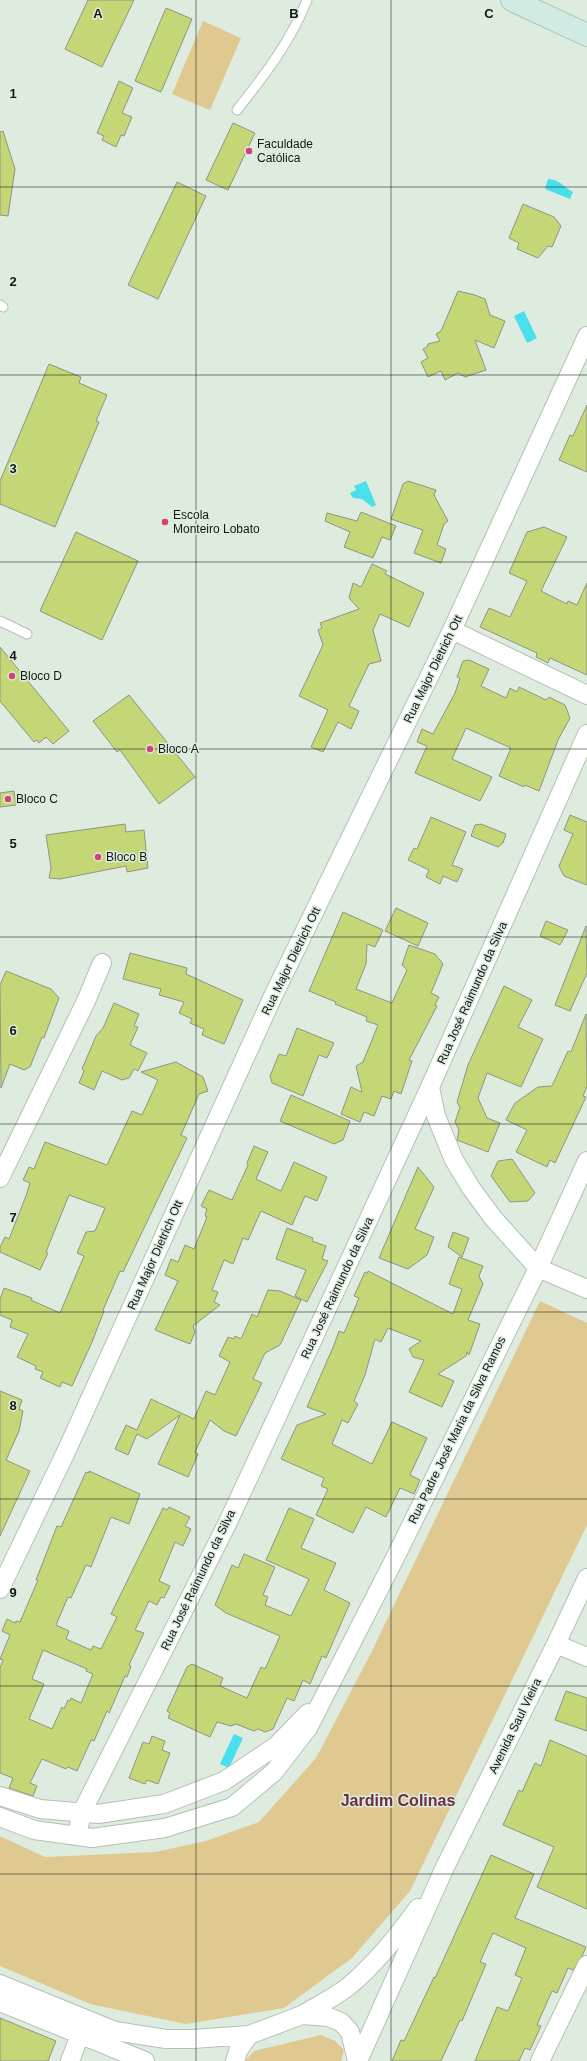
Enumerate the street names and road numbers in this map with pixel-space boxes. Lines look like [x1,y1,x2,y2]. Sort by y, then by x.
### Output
street label: Rua Major Dietrich Ott [401,612,466,725]
street label: Rua Major Dietrich Ott [259,904,324,1017]
street label: Rua José Raimundo da Silva [434,919,510,1067]
street label: Rua Major Dietrich Ott [124,1197,186,1312]
street label: Rua José Raimundo da Silva [298,1215,376,1361]
street label: Rua Padre José Maria da Silva Ramos [405,1334,509,1526]
street label: Rua José Raimundo da Silva [158,1507,238,1653]
street label: Avenida Saul Vieira [486,1676,544,1776]

